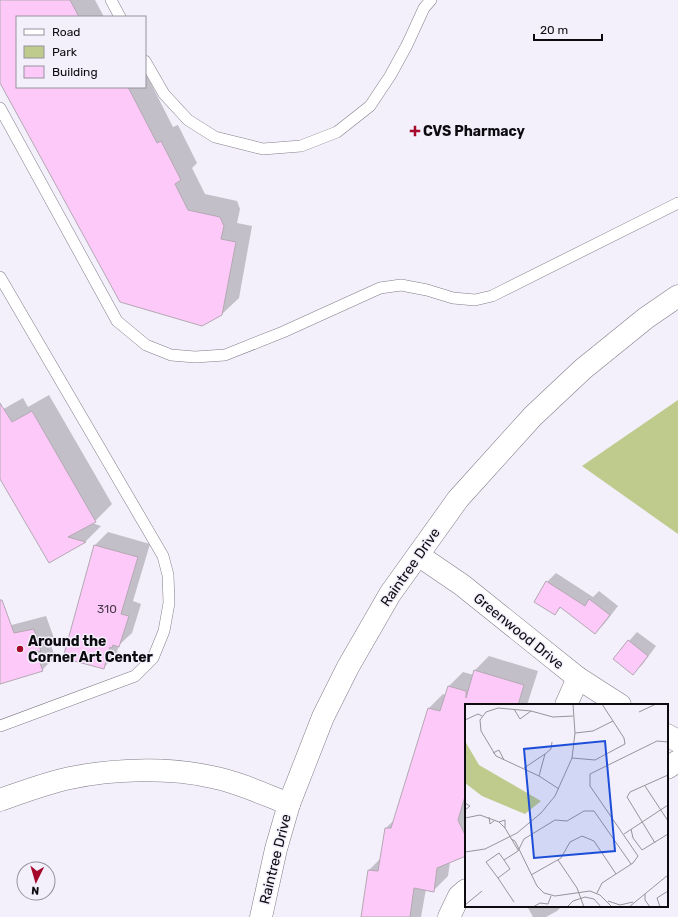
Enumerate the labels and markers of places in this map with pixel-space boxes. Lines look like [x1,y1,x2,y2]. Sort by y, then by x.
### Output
place label: CVS Pharmacy [423,123,525,140]
marker: CVS Pharmacy [410,126,420,136]
place label: Around the Corner Art Center [28,633,154,666]
marker: Around the Corner Art Center [15,644,25,654]

